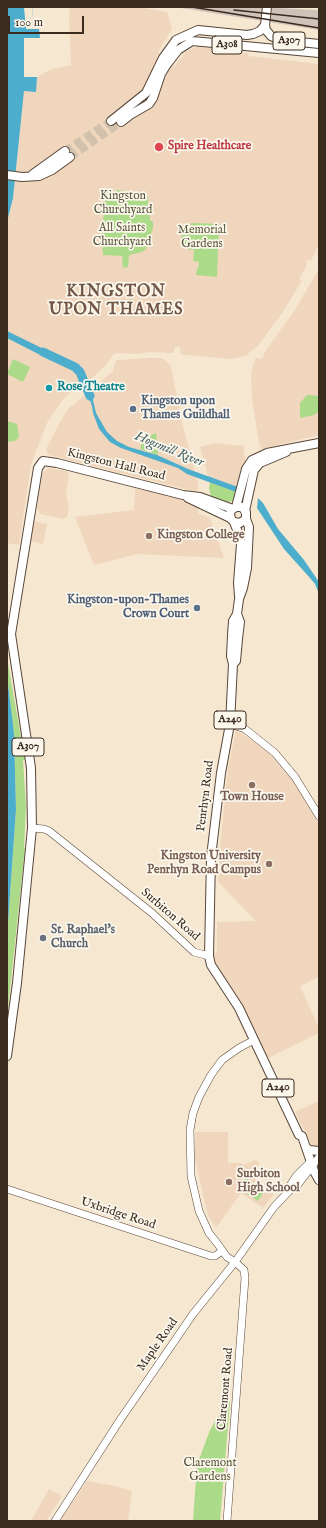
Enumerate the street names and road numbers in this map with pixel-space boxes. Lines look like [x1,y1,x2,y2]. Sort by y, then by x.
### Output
road number: A307 [273,32,305,50]
road number: A308 [212,36,242,54]
street label: Kingston Hall Road [66,446,166,484]
road number: A240 [214,711,246,729]
road number: A307 [12,738,44,756]
street label: Penrhyn Road [195,760,217,832]
street label: Surbiton Road [138,886,202,944]
road number: A240 [262,1079,294,1097]
street label: Uxbridge Road [79,1195,157,1233]
street label: Maple Road [134,1316,182,1374]
street label: Claremont Road [215,1347,237,1431]

